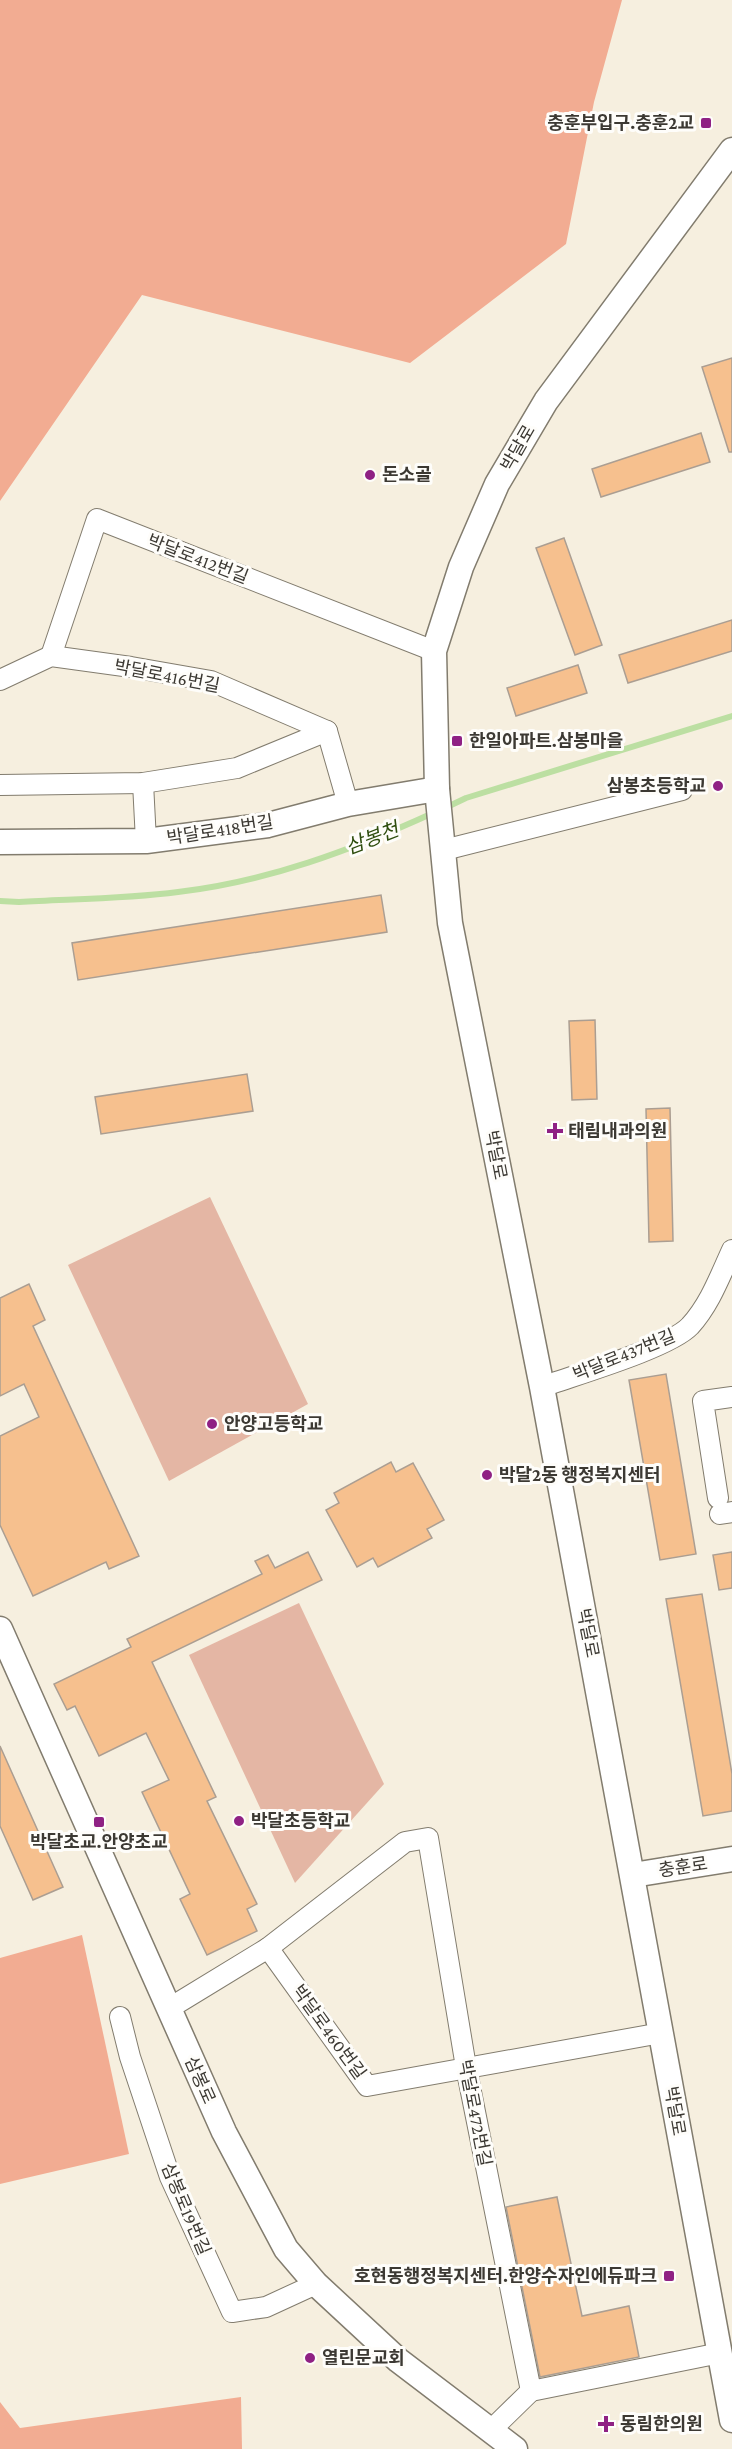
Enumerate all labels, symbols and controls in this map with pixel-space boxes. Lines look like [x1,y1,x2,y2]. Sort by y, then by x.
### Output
place label: 충훈부입구.충훈2교 [547,113,694,133]
marker: 충훈부입구.충훈2교 [699,116,713,130]
street label: 박달로 [497,421,539,475]
place label: 돈소골 [382,465,432,485]
marker: 돈소골 [363,468,377,482]
street label: 박달로412번길 [145,531,251,587]
street label: 박달로416번길 [113,656,221,696]
place label: 한일아파트.삼봉마을 [469,731,623,751]
marker: 한일아파트.삼봉마을 [450,734,464,748]
place label: 삼봉초등학교 [607,776,706,796]
marker: 삼봉초등학교 [711,779,725,793]
street label: 박달로418번길 [165,812,275,848]
water label: 삼봉천 [342,817,404,858]
place label: 태림내과의원 [568,1121,667,1141]
marker: 태림내과의원 [546,1122,564,1140]
street label: 박달로 [481,1129,511,1181]
street label: 박달로437번길 [570,1325,678,1385]
place label: 안양고등학교 [224,1414,323,1434]
marker: 안양고등학교 [205,1417,219,1431]
place label: 박달2동 행정복지센터 [499,1465,661,1485]
marker: 박달2동 행정복지센터 [480,1468,494,1482]
street label: 박달로 [573,1607,603,1659]
place label: 박달초등학교 [251,1811,350,1831]
marker: 박달초등학교 [232,1814,246,1828]
marker: 박달초교.안양초교 [92,1815,106,1829]
place label: 박달초교.안양초교 [30,1832,168,1852]
street label: 충훈로 [657,1853,709,1881]
street label: 박달로460번길 [288,1981,370,2083]
street label: 삼봉로 [181,2053,219,2107]
street label: 박달로472번길 [455,2058,495,2168]
street label: 박달로 [661,2085,689,2137]
street label: 삼봉로19번길 [158,2160,214,2258]
place label: 호현동행정복지센터.한양수자인에듀파크 [354,2266,657,2286]
marker: 호현동행정복지센터.한양수자인에듀파크 [662,2269,676,2283]
place label: 열린문교회 [322,2348,405,2368]
marker: 열린문교회 [303,2351,317,2365]
place label: 동림한의원 [620,2414,703,2434]
marker: 동림한의원 [597,2415,615,2433]

